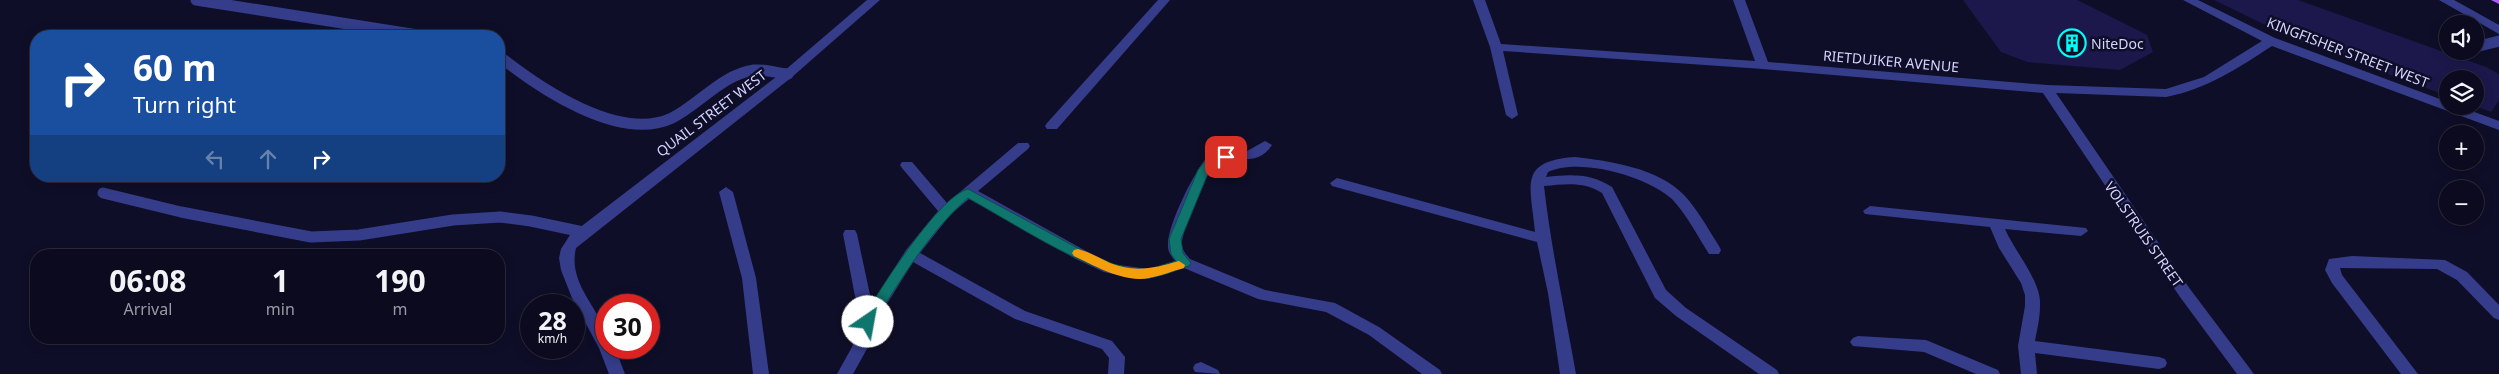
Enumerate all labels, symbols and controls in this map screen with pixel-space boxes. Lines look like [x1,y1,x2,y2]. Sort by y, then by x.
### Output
street label: KINGFISHER STREET WEST [2264,12,2432,92]
map controls [2439,15,2484,225]
button: sound [2439,15,2484,60]
building icon: NiteDoc [2057,28,2087,58]
place label: NiteDoc [2091,34,2144,53]
text: 60 m [133,44,216,91]
street label: RIETDUIKER AVENUE [1822,46,1960,76]
icon: right [50,50,115,115]
street label: QUAIL STREET WEST [652,65,770,161]
button: layers [2439,70,2484,115]
text: Turn right [133,89,236,119]
button: + [2439,125,2484,170]
pin [1205,136,1247,178]
icon: arrive [1212,143,1240,171]
icon: left [201,145,229,173]
icon: ahead [254,145,282,173]
icon: right [307,145,335,173]
street label: VOLSTRUIS STREET [2100,178,2188,291]
button: − [2439,180,2484,225]
text: 06:08 [109,260,186,301]
text: 1 [272,260,289,301]
text: 190 [374,260,426,301]
speed limit sign: 30 [595,294,660,359]
position arrow [841,295,893,347]
text: Arrival [123,298,172,320]
text: min [266,298,295,320]
text: m [392,298,407,320]
text: 28 [538,303,567,337]
text: km/h [538,330,567,347]

